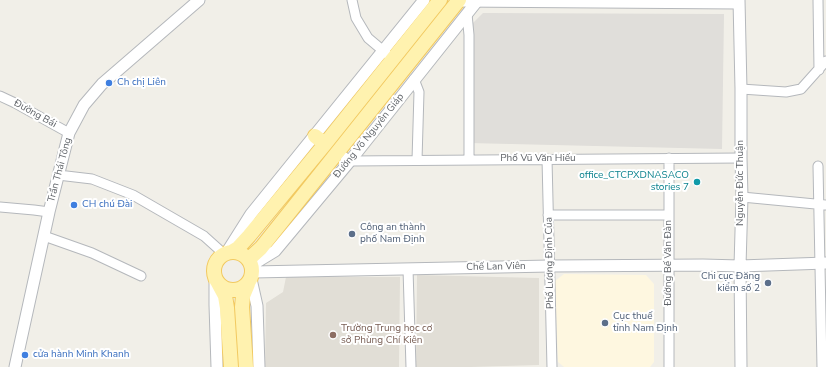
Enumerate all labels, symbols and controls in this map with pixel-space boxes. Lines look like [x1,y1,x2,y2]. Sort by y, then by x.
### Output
place label: Ch chị Liên [117,77,166,89]
marker: Ch chị Liên [104,78,114,88]
street label: Đường Võ Nguyên Giáp [331,91,407,181]
street label: Đường Bái [12,97,58,131]
street label: Trần Thái Tông [46,136,74,204]
street label: Nguyễn Đức Thuận [735,140,747,226]
street label: Phố Vũ Văn Hiếu [500,153,576,165]
place label: office_CTCPXDNASACO stories 7 [579,170,689,194]
marker: office_CTCPXDNASACO stories 7 [692,177,702,187]
place label: CH chú Đài [82,199,132,211]
marker: CH chú Đài [69,200,79,210]
street label: Phố Lương Định Của [543,217,557,309]
street label: Đường Bế Văn Đàn [663,220,675,306]
place label: Công an thành phố Nam Định [360,222,425,246]
marker: Công an thành phố Nam Định [347,229,357,239]
street label: Chế Lan Viên [466,260,526,274]
place label: Chi cục Đăng kiểm số 2 [701,271,760,294]
marker: Chi cục Đăng kiểm số 2 [763,278,773,288]
place label: Cục thuế tỉnh Nam Định [613,311,678,334]
marker: Cục thuế tỉnh Nam Định [600,318,610,328]
place label: Trường Trung học cơ sở Phùng Chí Kiên [341,323,432,346]
marker: Trường Trung học cơ sở Phùng Chí Kiên [328,330,338,340]
place label: cửa hành Minh Khanh [33,349,129,361]
marker: cửa hành Minh Khanh [20,350,30,360]

